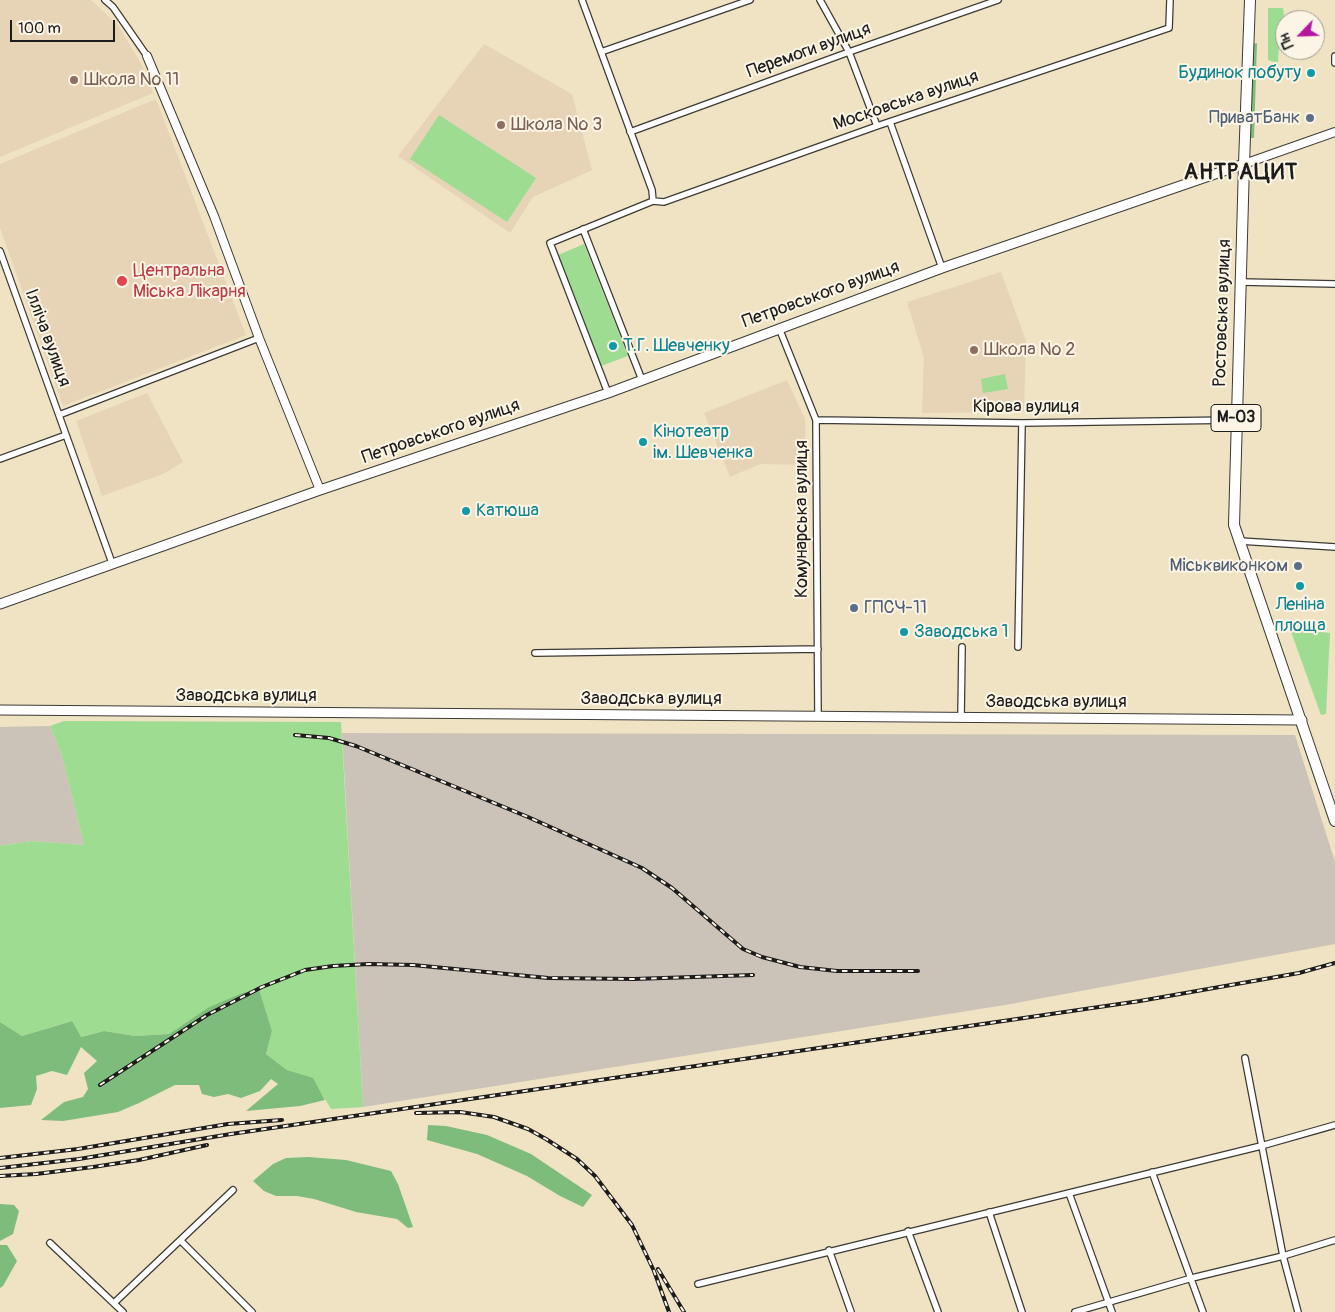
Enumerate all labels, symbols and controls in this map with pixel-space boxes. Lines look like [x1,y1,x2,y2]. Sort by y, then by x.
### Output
scale bar [12,10,118,42]
north arrow [1275,10,1325,60]
text: 100 m [18,19,61,38]
street label: Перемоги вулиця [744,19,874,83]
text: Пн [1276,30,1298,51]
place label: Будинок побуту [1178,62,1301,84]
street label: Московська вулиця [830,66,982,136]
marker: Будинок побуту [1305,67,1317,79]
place label: Школа № 11 [84,69,179,91]
marker: Школа № 11 [68,74,80,86]
place label: ПриватБанк [1209,107,1300,129]
marker: ПриватБанк [1304,112,1316,124]
place label: Школа № 3 [511,114,602,136]
marker: Школа № 3 [495,119,507,131]
district label: АНТРАЦИТ [1183,160,1299,186]
street label: Ростовська вулиця [1210,239,1236,387]
street label: Петровського вулиця [740,257,902,333]
place label: Центральна Міська Лікарня [133,260,246,302]
marker: Центральна Міська Лікарня [115,274,129,288]
street label: Ілліча вулиця [19,286,75,390]
place label: Т.Г. Шевченку [623,335,730,357]
place label: Школа № 2 [984,339,1075,361]
marker: Т.Г. Шевченку [607,340,619,352]
marker: Школа № 2 [968,344,980,356]
street label: Петровського вулиця [359,395,523,469]
street label: Кірова вулиця [973,396,1079,418]
road number: М-03 [1211,404,1261,432]
place label: Кінотеатр ім. Шевченка [653,421,753,464]
marker: Кінотеатр ім. Шевченка [637,436,649,448]
street label: Комунарська вулиця [791,440,813,598]
place label: Катюша [476,500,539,522]
marker: Катюша [460,505,472,517]
place label: Міськвиконком [1170,555,1288,577]
marker: Міськвиконком [1292,560,1304,572]
marker: Леніна площа [1294,580,1306,592]
place label: Леніна площа [1274,594,1326,636]
place label: ГПСЧ-11 [864,597,927,619]
marker: ГПСЧ-11 [848,602,860,614]
place label: Заводська 1 [914,621,1009,643]
marker: Заводська 1 [898,626,910,638]
street label: Заводська вулиця [175,685,317,707]
street label: Заводська вулиця [580,688,722,710]
street label: Заводська вулиця [985,691,1127,713]

